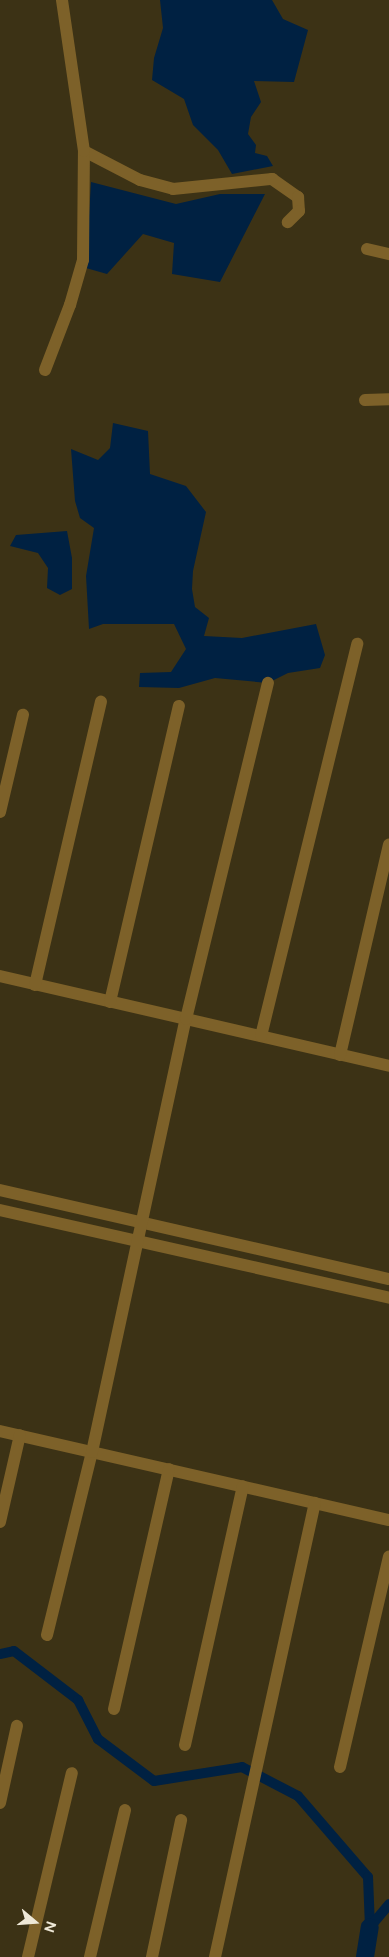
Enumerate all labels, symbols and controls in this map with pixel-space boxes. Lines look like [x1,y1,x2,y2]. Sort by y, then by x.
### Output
north arrow [10,1897,60,1947]
text: N [40,1919,60,1935]

